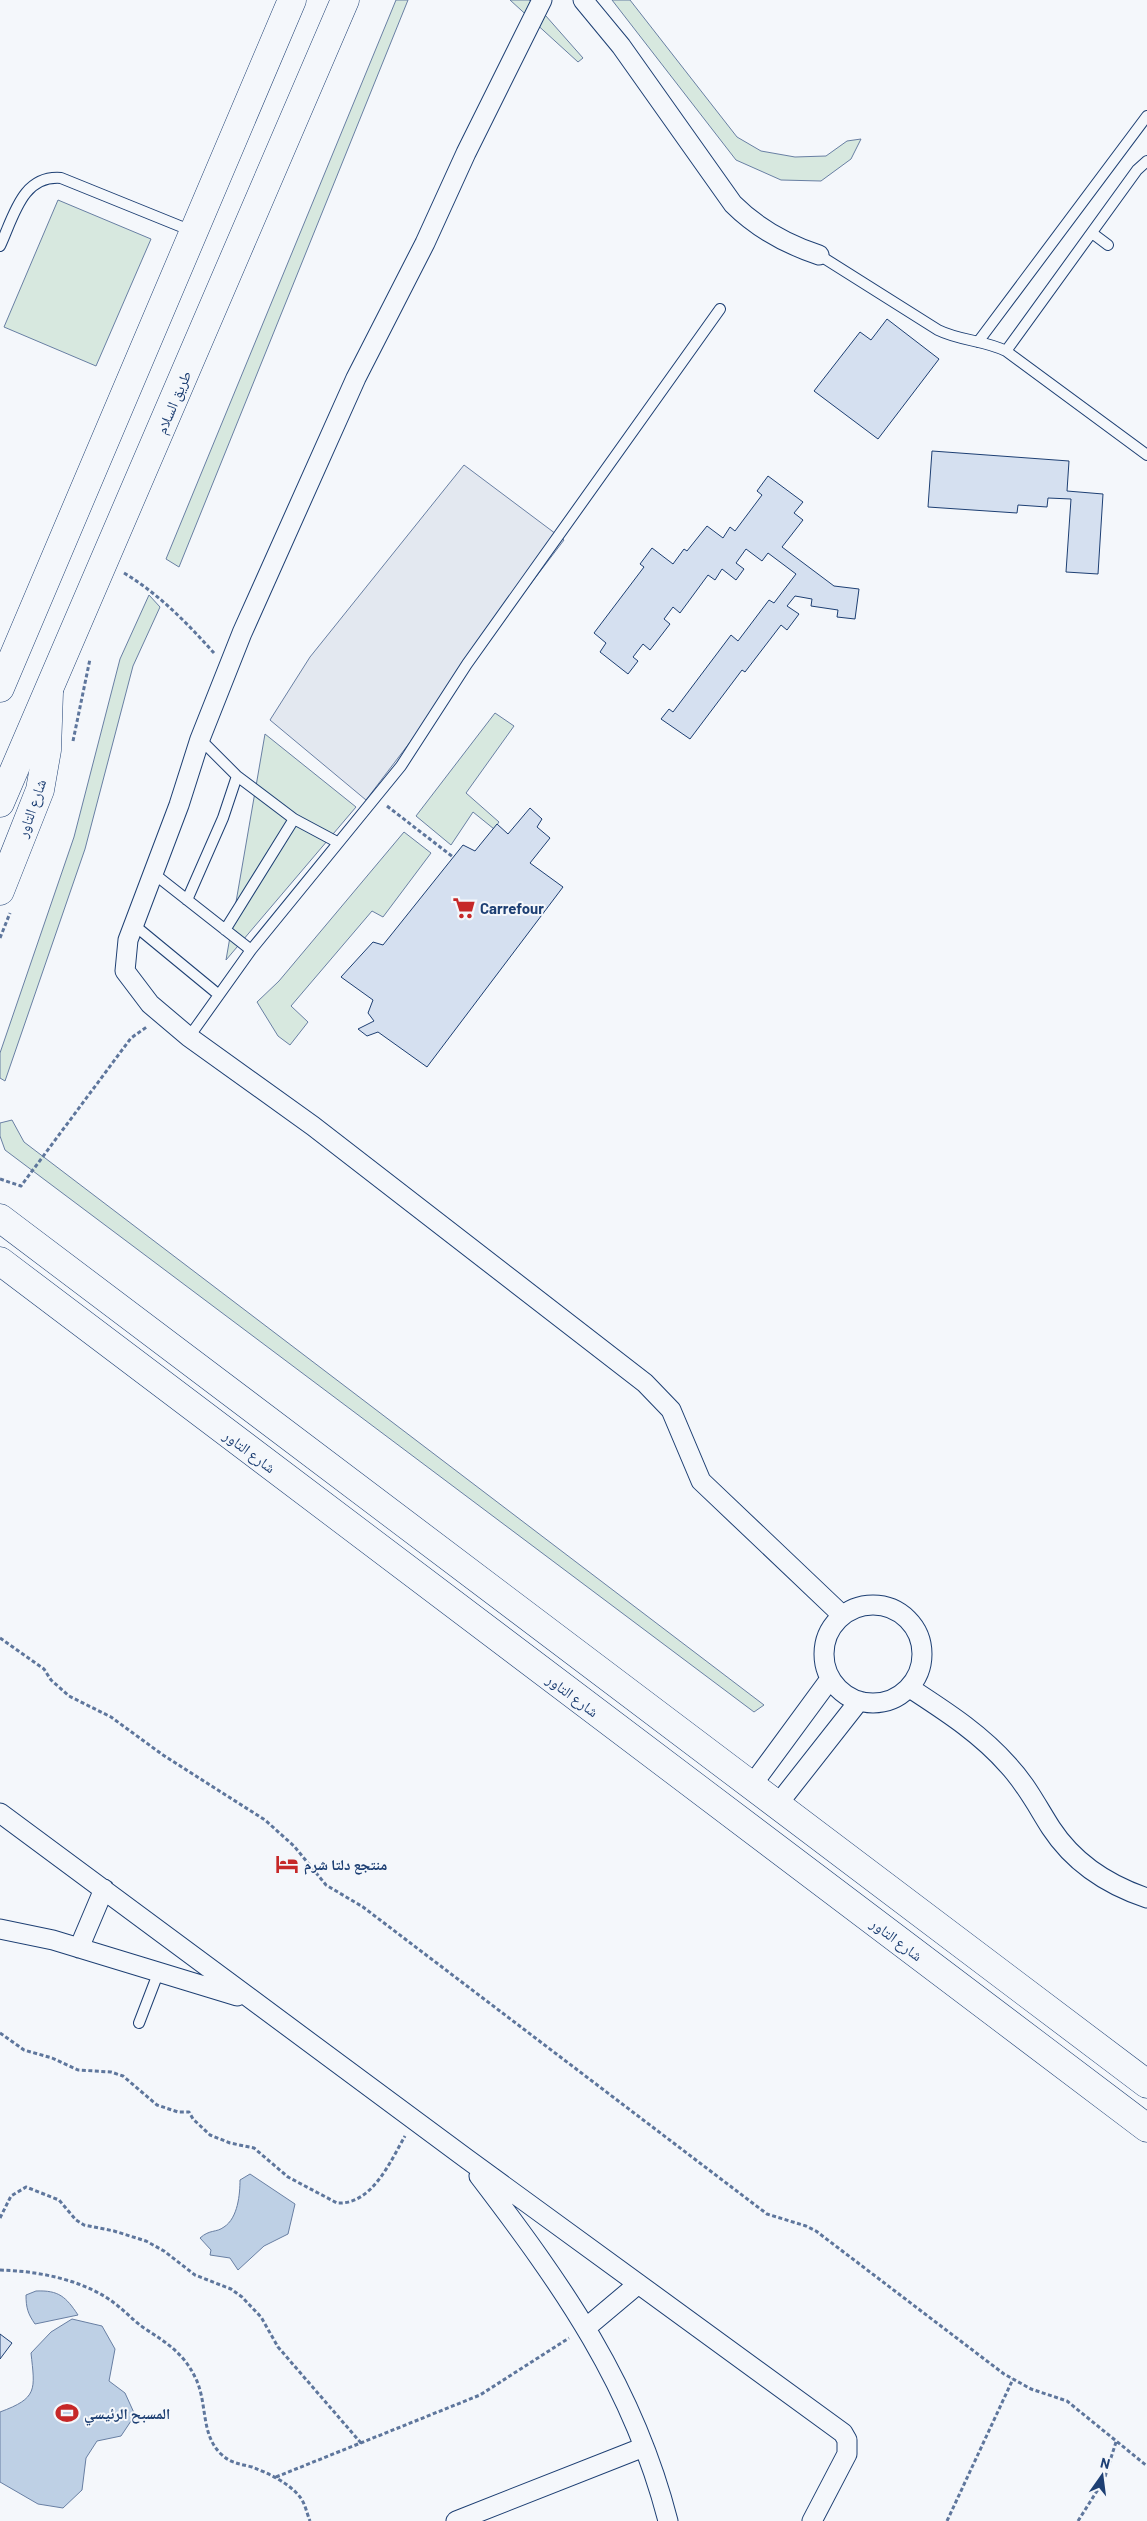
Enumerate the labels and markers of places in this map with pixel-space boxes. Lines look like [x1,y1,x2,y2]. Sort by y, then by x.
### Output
supermarket icon: Carrefour [451,895,477,921]
place label: Carrefour [480,899,544,917]
hotel icon: منتجع دلتا شرم [274,1851,300,1877]
place label: منتجع دلتا شرم [304,1855,387,1875]
sports icon: المسبح الرئيسي [54,2400,80,2426]
place label: المسبح الرئيسي [84,2404,170,2426]

